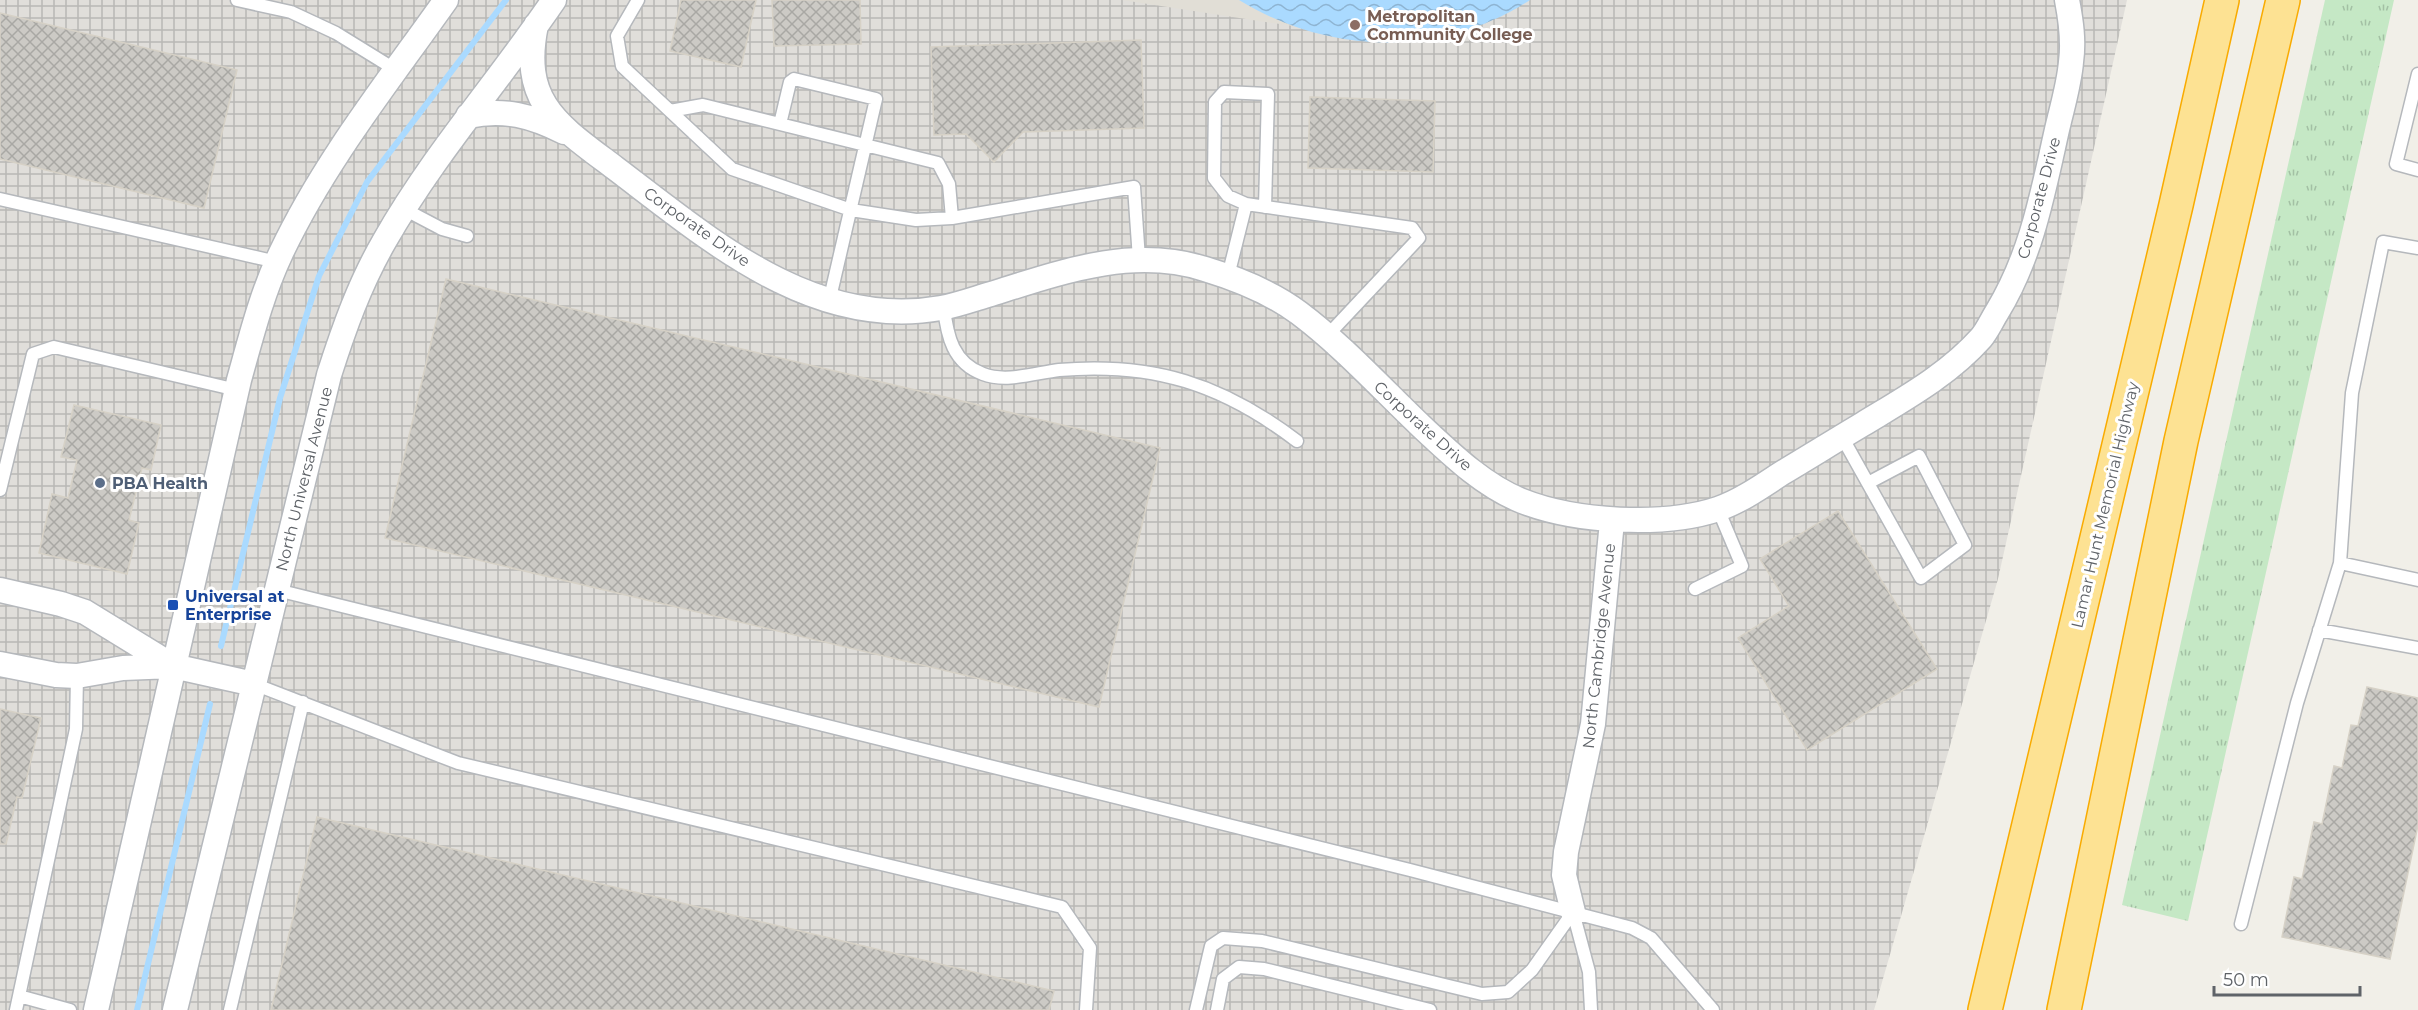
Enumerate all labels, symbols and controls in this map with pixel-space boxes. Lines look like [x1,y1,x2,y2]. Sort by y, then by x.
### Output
place label: Metropolitan Community College [1367,7,1533,44]
marker: Metropolitan Community College [1348,18,1362,32]
street label: Corporate Drive [2014,135,2064,261]
street label: Corporate Drive [640,183,754,271]
street label: Corporate Drive [1370,377,1476,475]
street label: Lamar Hunt Memorial Highway [2067,380,2143,630]
street label: North Universal Avenue [272,385,336,573]
place label: PBA Health [112,474,208,493]
marker: PBA Health [93,476,107,490]
street label: North Cambridge Avenue [1579,542,1619,750]
place label: Universal at Enterprise [185,587,284,624]
marker: Universal at Enterprise [166,598,180,612]
scale bar [2214,959,2360,997]
text: 50 m [2223,969,2269,991]

